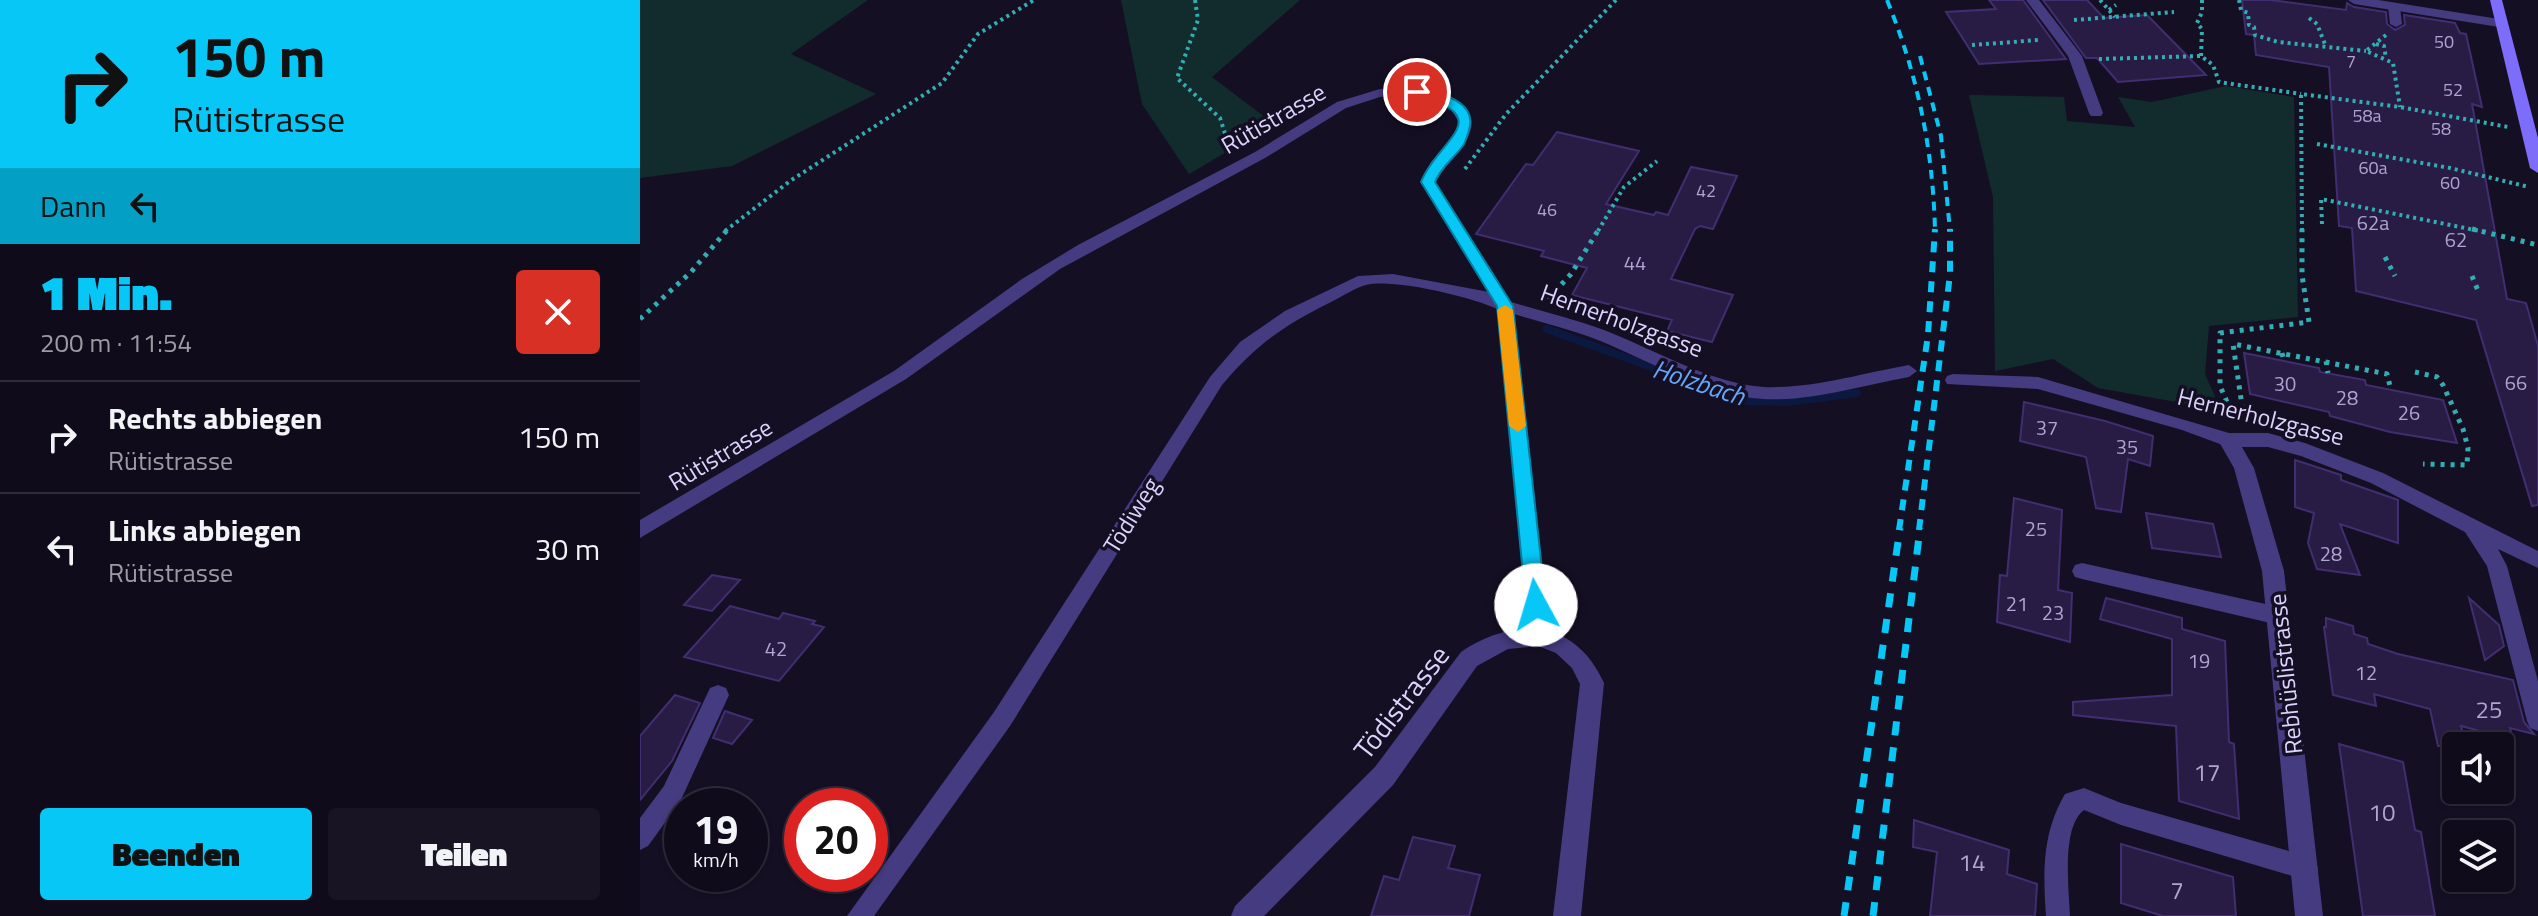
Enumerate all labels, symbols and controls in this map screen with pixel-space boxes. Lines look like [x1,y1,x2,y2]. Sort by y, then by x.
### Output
text: 150 m [172,14,325,99]
house number: 50 [2434,28,2454,55]
icon: right [40,32,144,136]
house number: 7 [2346,48,2356,75]
pin [1383,58,1451,126]
icon: arrive [1395,70,1439,114]
street label: Rütistrasse [1214,74,1332,162]
house number: 52 [2443,76,2463,103]
text: Rütistrasse [172,91,345,146]
house number: 58a [2352,102,2382,129]
house number: 58 [2431,115,2451,142]
house number: 60a [2358,154,2388,181]
house number: 60 [2440,169,2460,196]
house number: 42 [1696,177,1716,204]
text: Dann [40,183,107,229]
icon: left [123,184,167,228]
house number: 46 [1537,196,1557,223]
house number: 62a [2357,207,2389,238]
house number: 62 [2445,224,2467,255]
house number: 44 [1624,247,1646,278]
text: 1 Min. [40,256,172,329]
button: close [516,270,600,354]
street label: Hernerholzgasse [1536,274,1708,366]
text: 200 m · 11:54 [40,323,192,362]
water label: Holzbach [1648,349,1751,416]
house number: 66 [2505,367,2527,398]
house number: 30 [2274,368,2296,399]
street label: Hernerholzgasse [2174,378,2348,454]
house number: 28 [2336,382,2358,413]
text: Rechts abbiegen [108,395,322,441]
house number: 26 [2398,397,2420,428]
street label: Rütistrasse [661,409,779,499]
house number: 37 [2036,412,2058,443]
text: 150 m [518,414,600,460]
icon: right [40,415,84,459]
house number: 35 [2116,431,2138,462]
text: Rütistrasse [108,441,233,480]
street label: Tödiweg [1094,470,1168,560]
text: Links abbiegen [108,507,302,553]
house number: 25 [2025,513,2047,544]
text: 30 m [535,526,600,572]
icon: left [40,527,84,571]
house number: 28 [2320,538,2342,569]
text: Rütistrasse [108,553,233,592]
position arrow [1494,563,1578,647]
house number: 21 [2006,588,2028,619]
street label: Rebhüslistrasse [2259,592,2311,756]
house number: 23 [2042,597,2064,628]
house number: 42 [765,633,787,664]
street label: Tödistrasse [1343,636,1459,768]
house number: 19 [2188,645,2210,676]
house number: 12 [2355,657,2377,688]
house number: 25 [2476,691,2502,727]
map controls [2442,732,2514,892]
button: sound [2442,732,2514,804]
house number: 17 [2194,754,2220,790]
speed limit sign: 20 [784,788,888,892]
house number: 10 [2369,794,2395,830]
text: 19 [694,799,738,860]
button: Beenden [40,808,312,900]
button: Teilen [328,808,600,900]
button: layers [2442,820,2514,892]
text: km/h [693,844,739,875]
house number: 14 [1959,844,1985,880]
house number: 7 [2170,872,2184,908]

